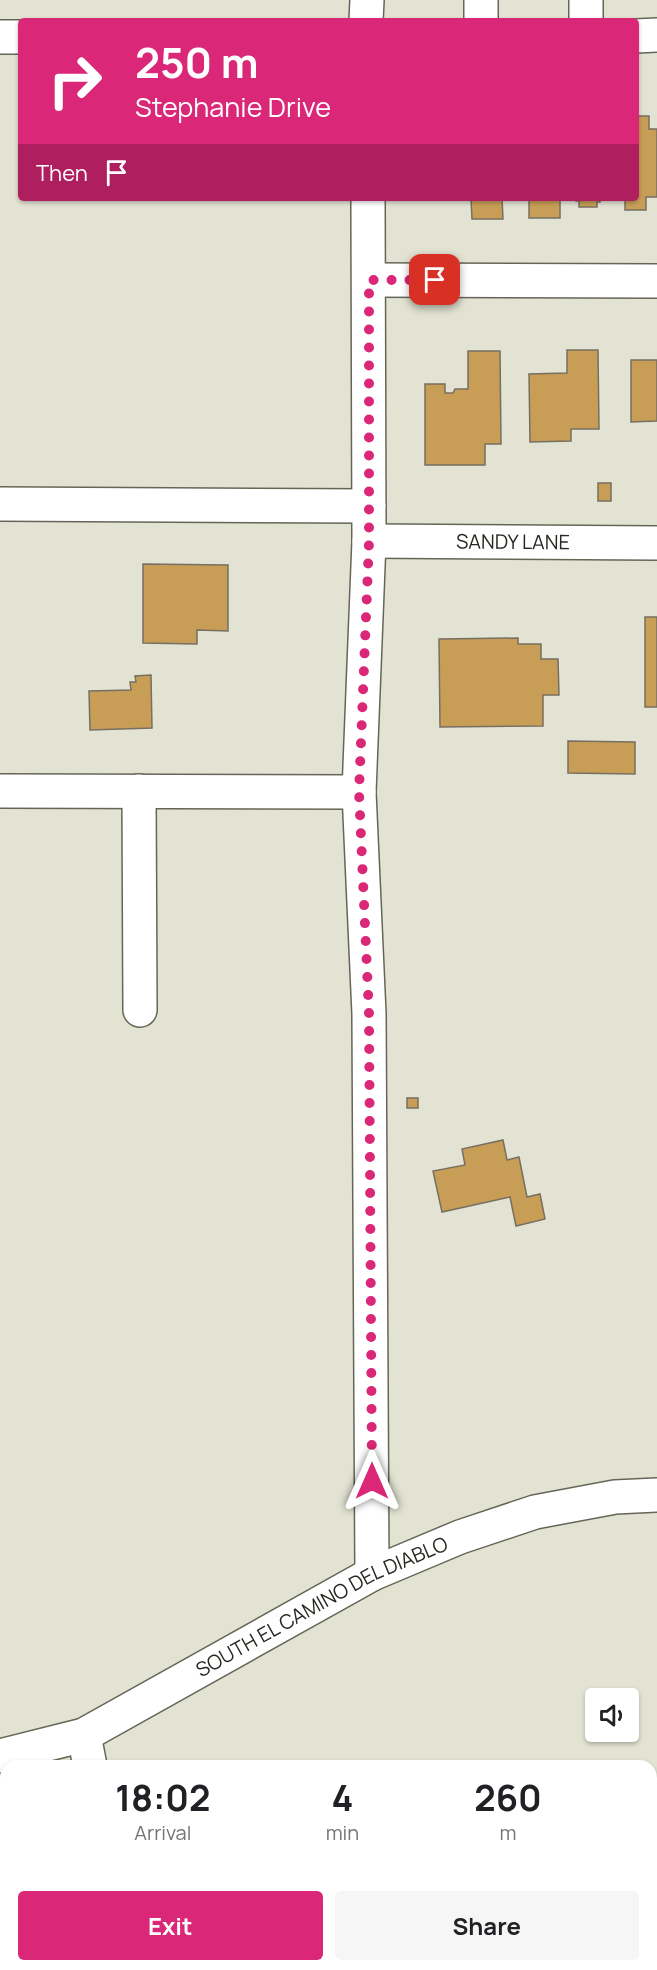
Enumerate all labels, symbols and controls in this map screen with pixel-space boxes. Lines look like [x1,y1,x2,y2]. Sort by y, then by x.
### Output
text: 250 m [135,33,258,91]
icon: right [36,42,114,120]
text: Stephanie Drive [135,88,331,125]
icon: arrive [100,156,133,189]
text: Then [36,158,88,188]
pin [409,254,460,305]
icon: arrive [418,263,451,296]
street label: SANDY LANE [456,528,570,555]
position arrow [340,1449,404,1513]
street label: SOUTH EL CAMINO DEL DIABLO [191,1530,452,1683]
map controls [585,1688,639,1742]
button: sound [585,1688,639,1742]
text: 18:02 [115,1773,210,1822]
text: 4 [331,1773,353,1822]
text: 260 [474,1773,542,1822]
text: Arrival [134,1819,191,1846]
text: min [326,1819,359,1846]
text: m [500,1819,517,1846]
button: Exit [18,1891,323,1960]
button: Share [335,1891,639,1960]

